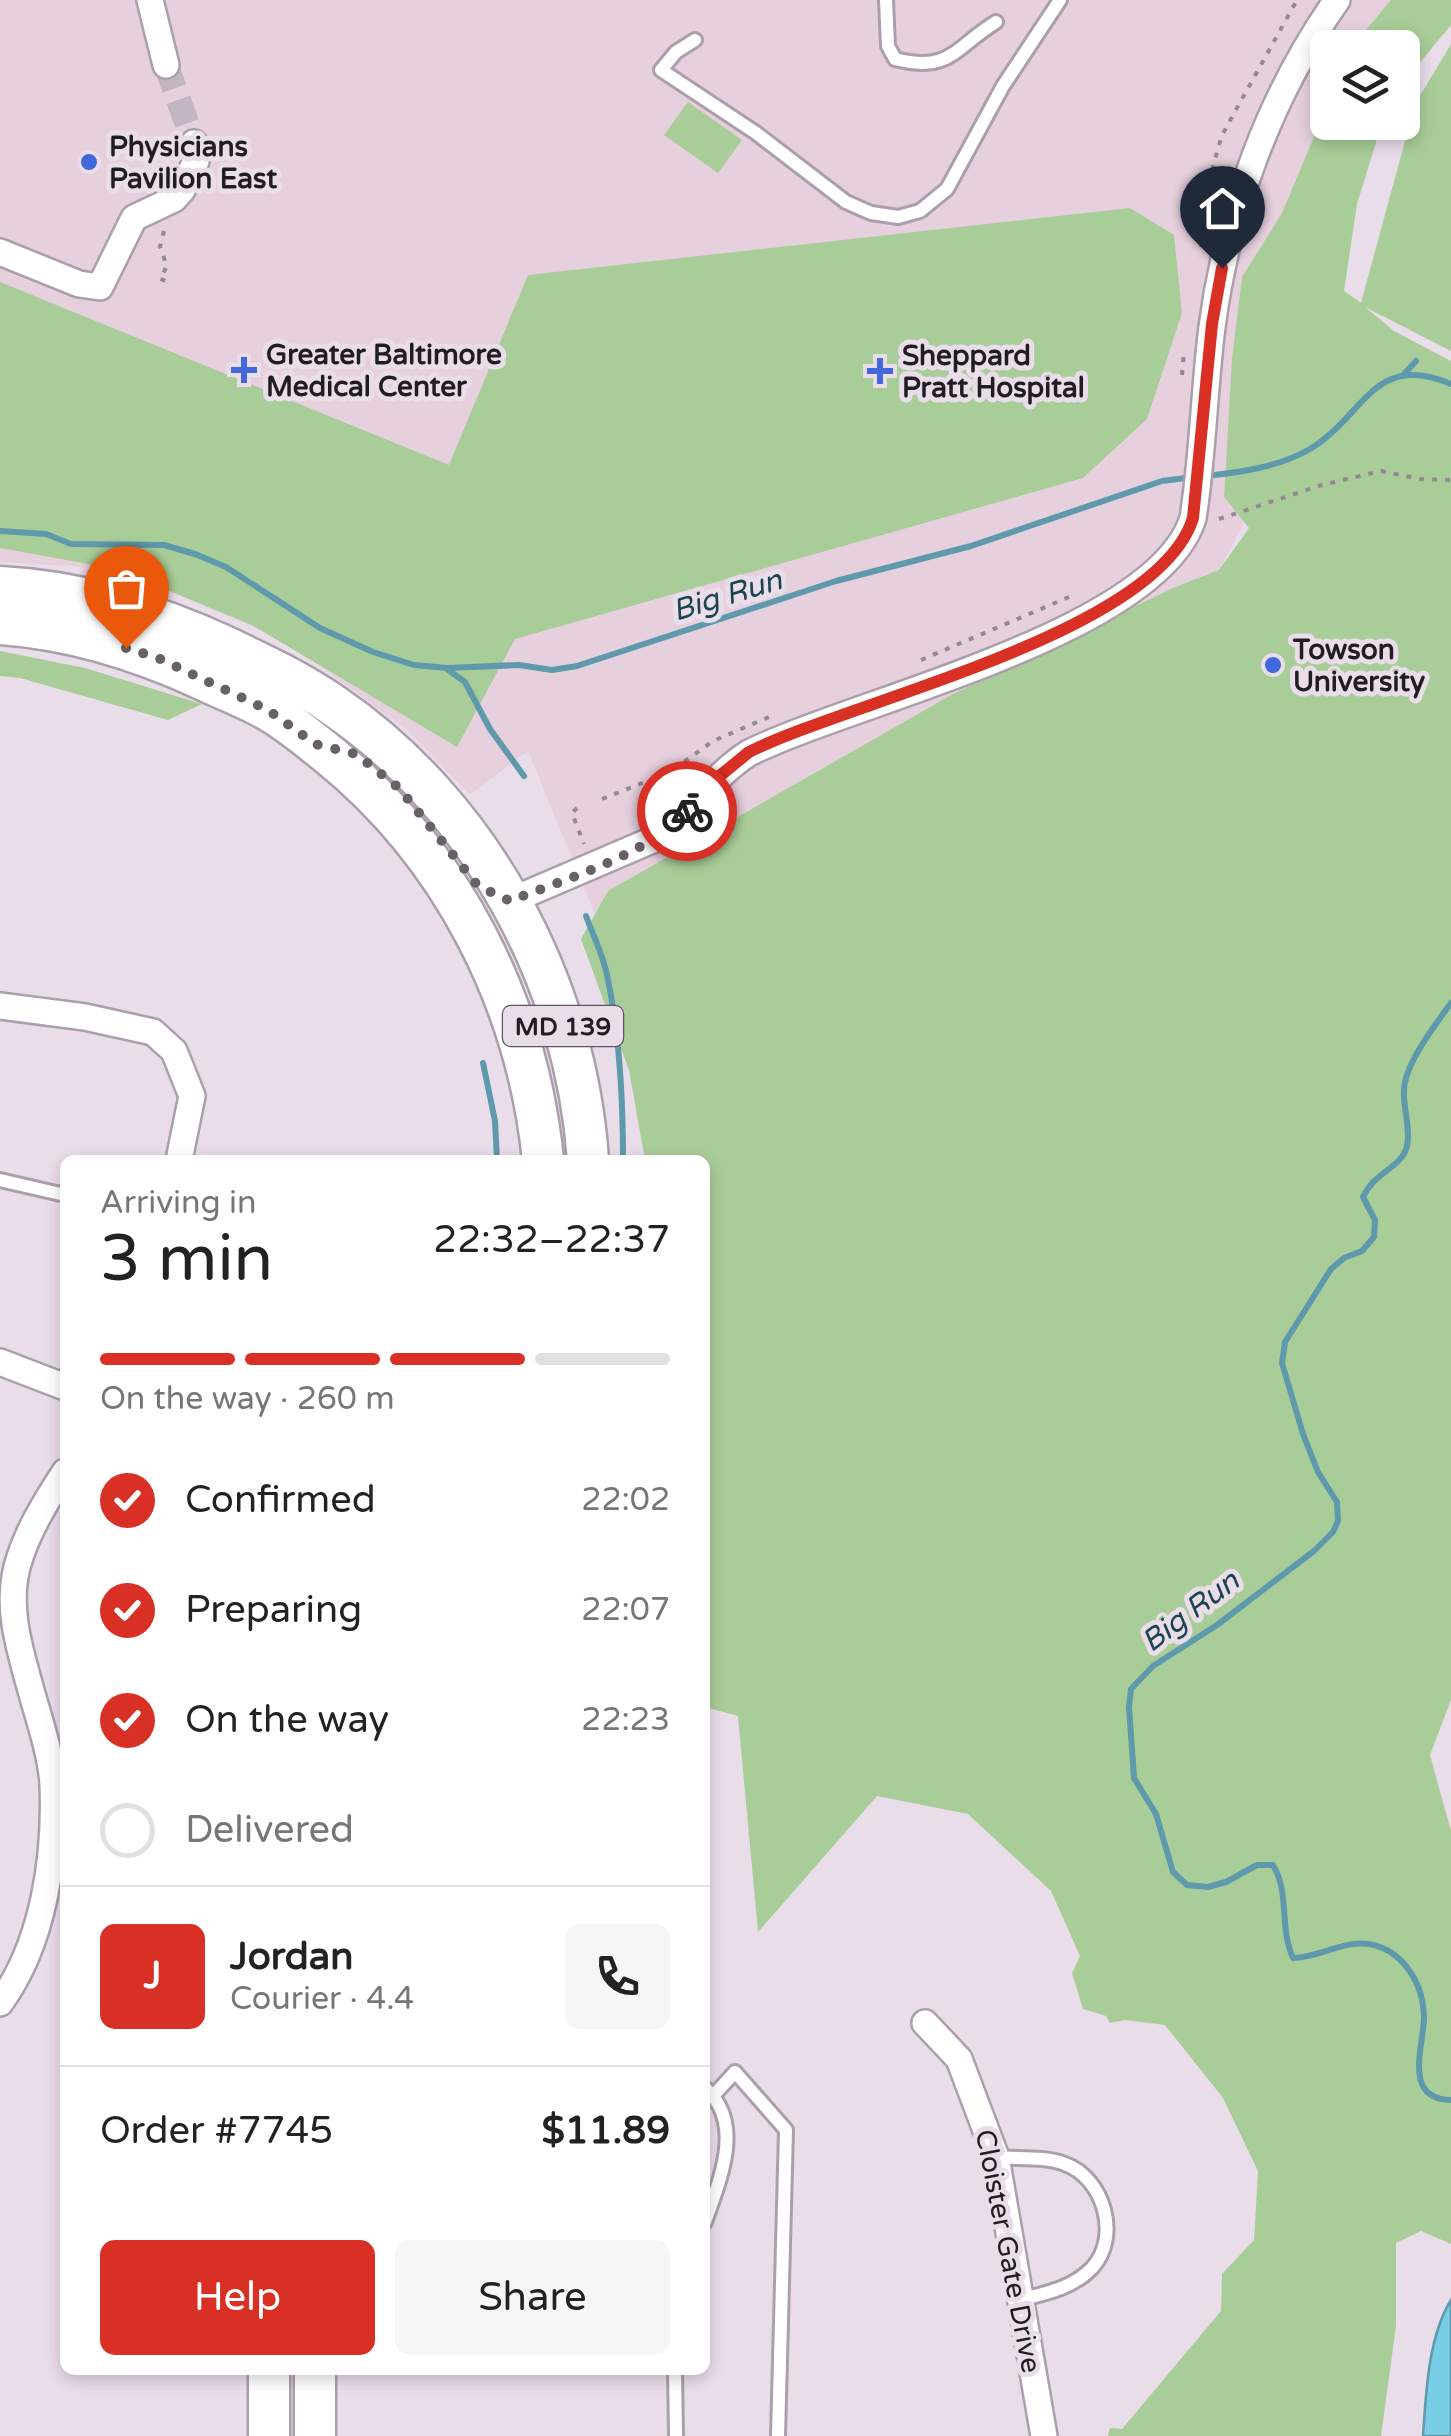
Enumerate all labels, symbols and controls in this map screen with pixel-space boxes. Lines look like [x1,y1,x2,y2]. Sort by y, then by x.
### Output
map controls [1310,30,1420,140]
button: layers [1310,30,1420,140]
place label: Physicians Pavilion East [109,130,277,196]
marker: Physicians Pavilion East [78,151,100,173]
pin [1180,166,1265,269]
icon: home [1195,181,1250,236]
place label: Greater Baltimore Medical Center [266,338,502,404]
place label: Sheppard Pratt Hospital [902,339,1085,405]
marker: Greater Baltimore Medical Center [231,357,257,383]
marker: Sheppard Pratt Hospital [867,358,893,384]
pin [84,546,169,649]
icon: bag [99,561,154,616]
water label: Big Run [668,561,787,630]
place label: Towson University [1292,633,1425,699]
marker: Towson University [1262,654,1284,676]
courier [637,761,737,861]
icon: bike [660,784,715,839]
road number: MD 139 [503,1006,623,1046]
text: Arriving in [100,1184,257,1222]
text: 22:32–22:37 [433,1217,670,1263]
text: 3 min [100,1220,273,1299]
text: On the way · 260 m [100,1380,395,1418]
icon: check [100,1473,155,1528]
text: Confirmed [185,1477,376,1523]
text: 22:02 [581,1481,670,1519]
water label: Big Run [1134,1562,1247,1660]
icon: check [100,1583,155,1638]
text: Preparing [185,1587,362,1633]
text: 22:07 [581,1591,670,1629]
icon: check [100,1693,155,1748]
text: On the way [185,1697,389,1743]
text: 22:23 [581,1701,670,1739]
text: Delivered [185,1807,354,1853]
button: phone [565,1924,670,2029]
text: Jordan [230,1934,353,1980]
text: J [144,1953,161,1999]
text: Courier · 4.4 [230,1980,414,2018]
text: Order #7745 [100,2108,333,2154]
text: $11.89 [541,2108,670,2154]
street label: Cloister Gate Drive [968,2127,1048,2376]
button: Help [100,2240,375,2355]
button: Share [395,2240,670,2355]

